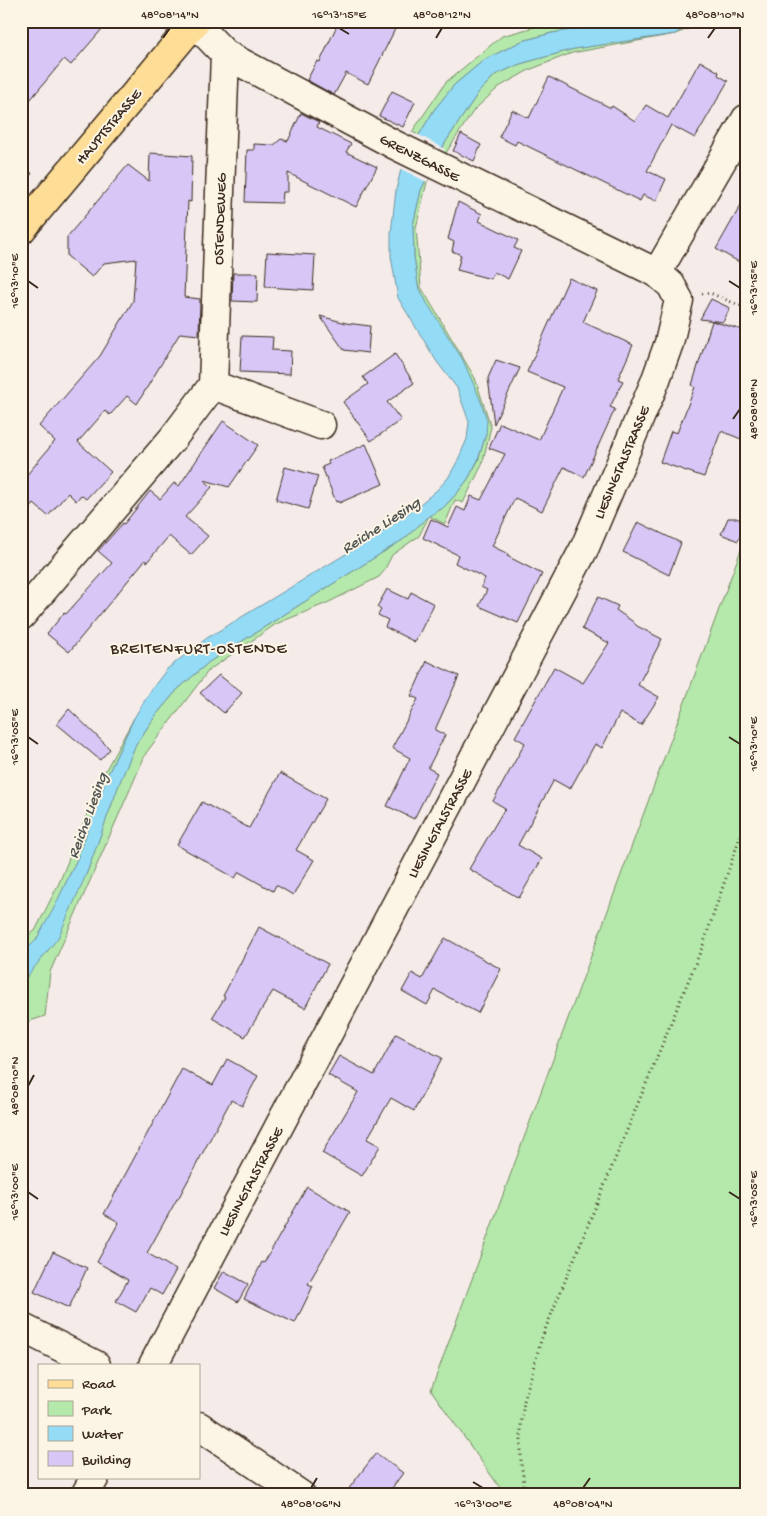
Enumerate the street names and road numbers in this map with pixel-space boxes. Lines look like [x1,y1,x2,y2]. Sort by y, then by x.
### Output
street label: HAUPTSTRASSE [73,85,147,169]
street label: GRENZGASSE [376,131,463,187]
street label: OSTENDEWEG [210,172,232,265]
street label: LIESINGTALSTRASSE [591,403,655,522]
street label: LIESINGTALSTRASSE [404,766,477,882]
street label: LIESINGTALSTRASSE [215,1124,288,1240]

